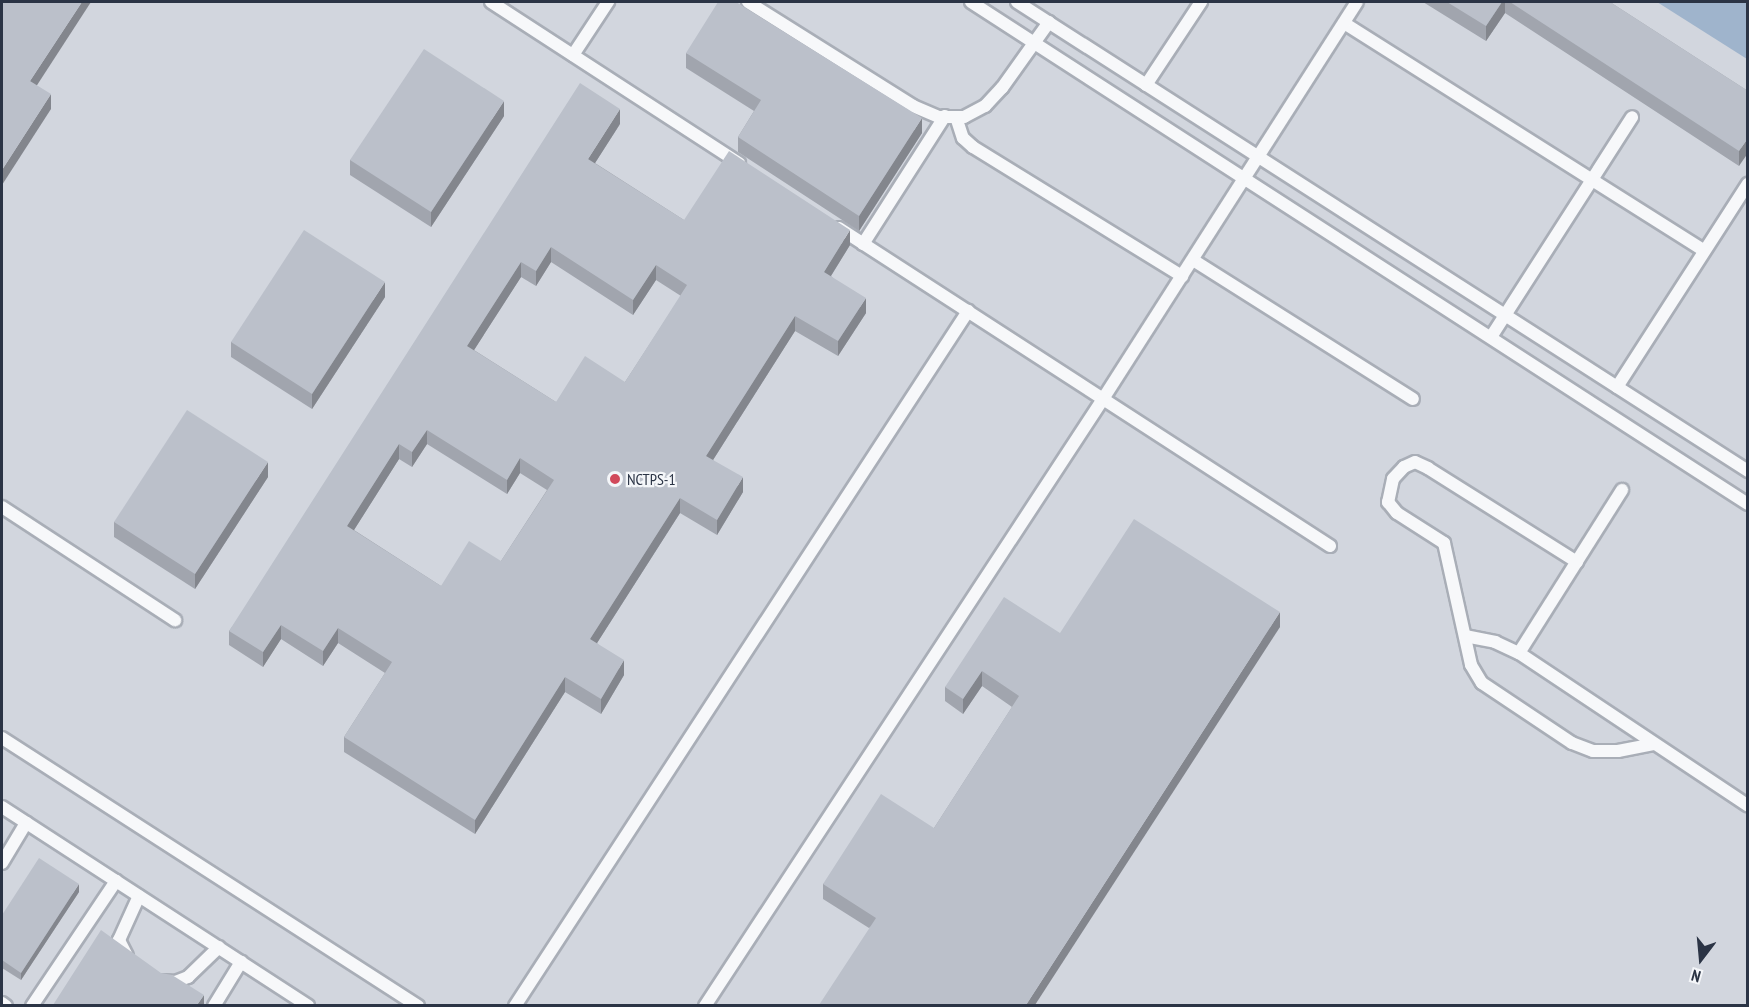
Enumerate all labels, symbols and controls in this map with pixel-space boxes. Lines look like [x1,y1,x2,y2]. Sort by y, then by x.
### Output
place label: NCTPS-1 [627,469,676,489]
marker: NCTPS-1 [608,472,622,486]
north arrow [1671,929,1731,989]
text: N [1689,966,1703,987]

